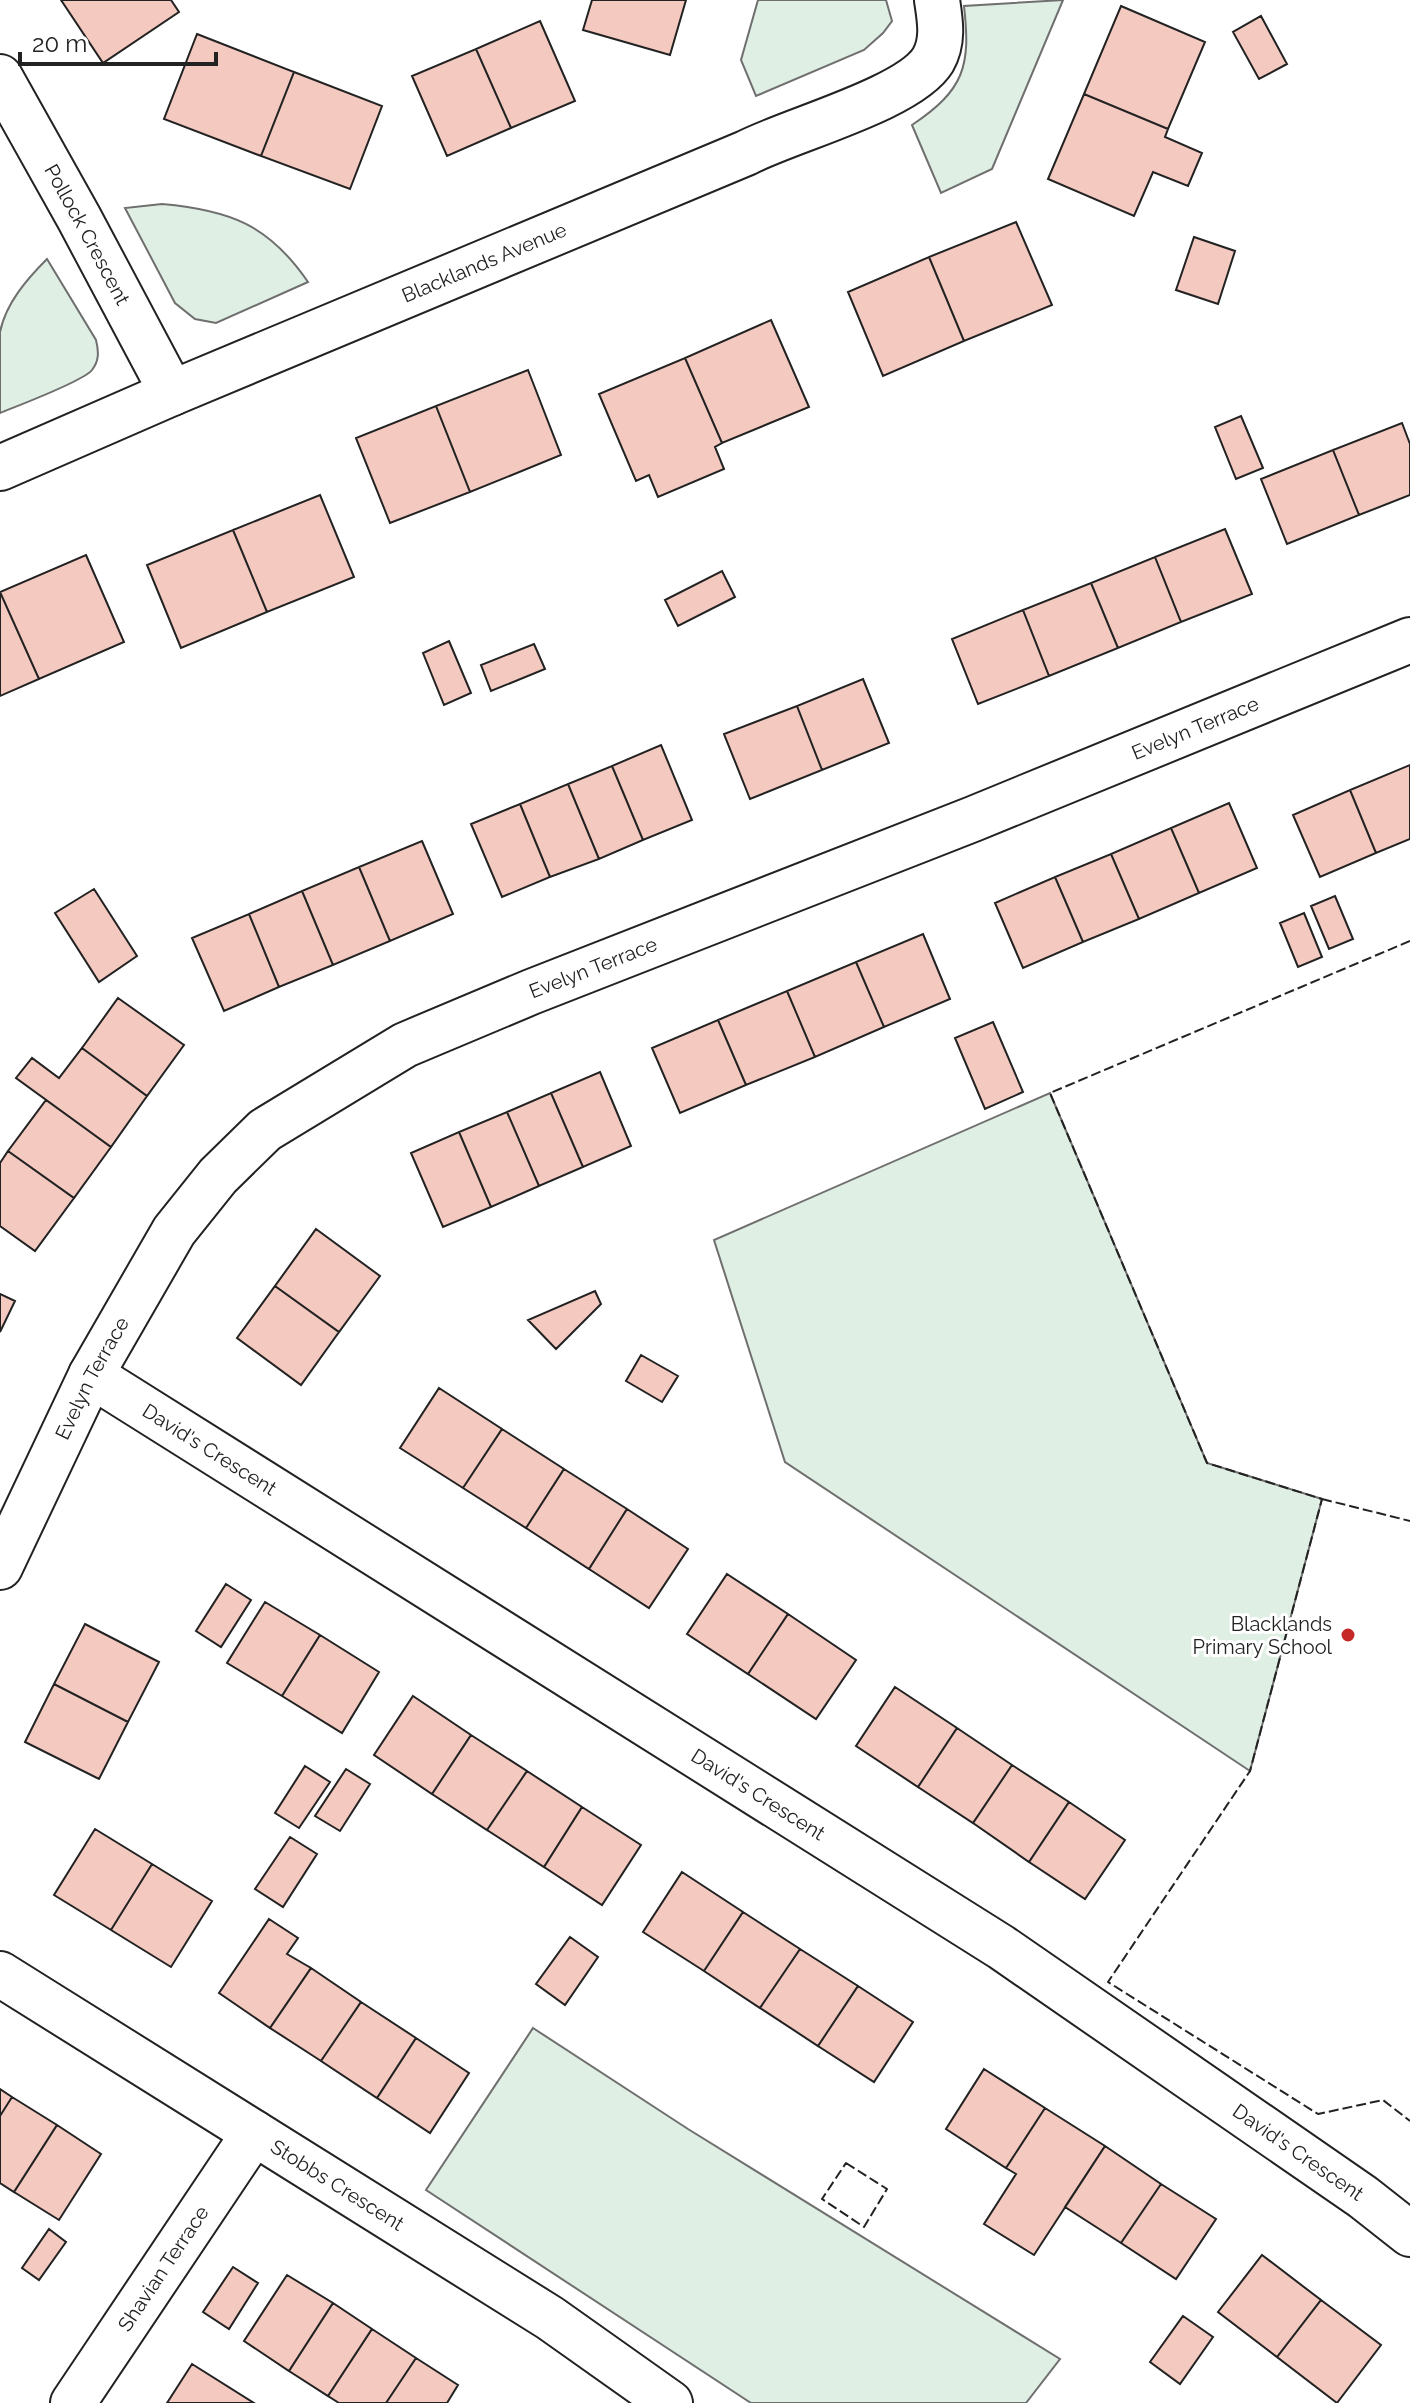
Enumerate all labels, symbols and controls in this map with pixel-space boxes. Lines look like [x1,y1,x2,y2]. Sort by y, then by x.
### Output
scale bar [20,16,216,66]
text: 20 m [32,29,87,58]
street label: Pollock Crescent [39,160,135,309]
street label: Blacklands Avenue [398,217,570,308]
street label: Evelyn Terrace [1128,691,1262,765]
street label: Evelyn Terrace [526,932,661,1004]
street label: Evelyn Terrace [50,1312,134,1443]
street label: David's Crescent [138,1398,281,1501]
place label: Blacklands Primary School [1192,1612,1333,1659]
marker: Blacklands Primary School [1339,1626,1357,1644]
street label: David's Crescent [687,1743,830,1846]
street label: David's Crescent [1228,2099,1368,2206]
street label: Stobbs Crescent [266,2134,409,2236]
street label: Shavian Terrace [113,2201,214,2336]

